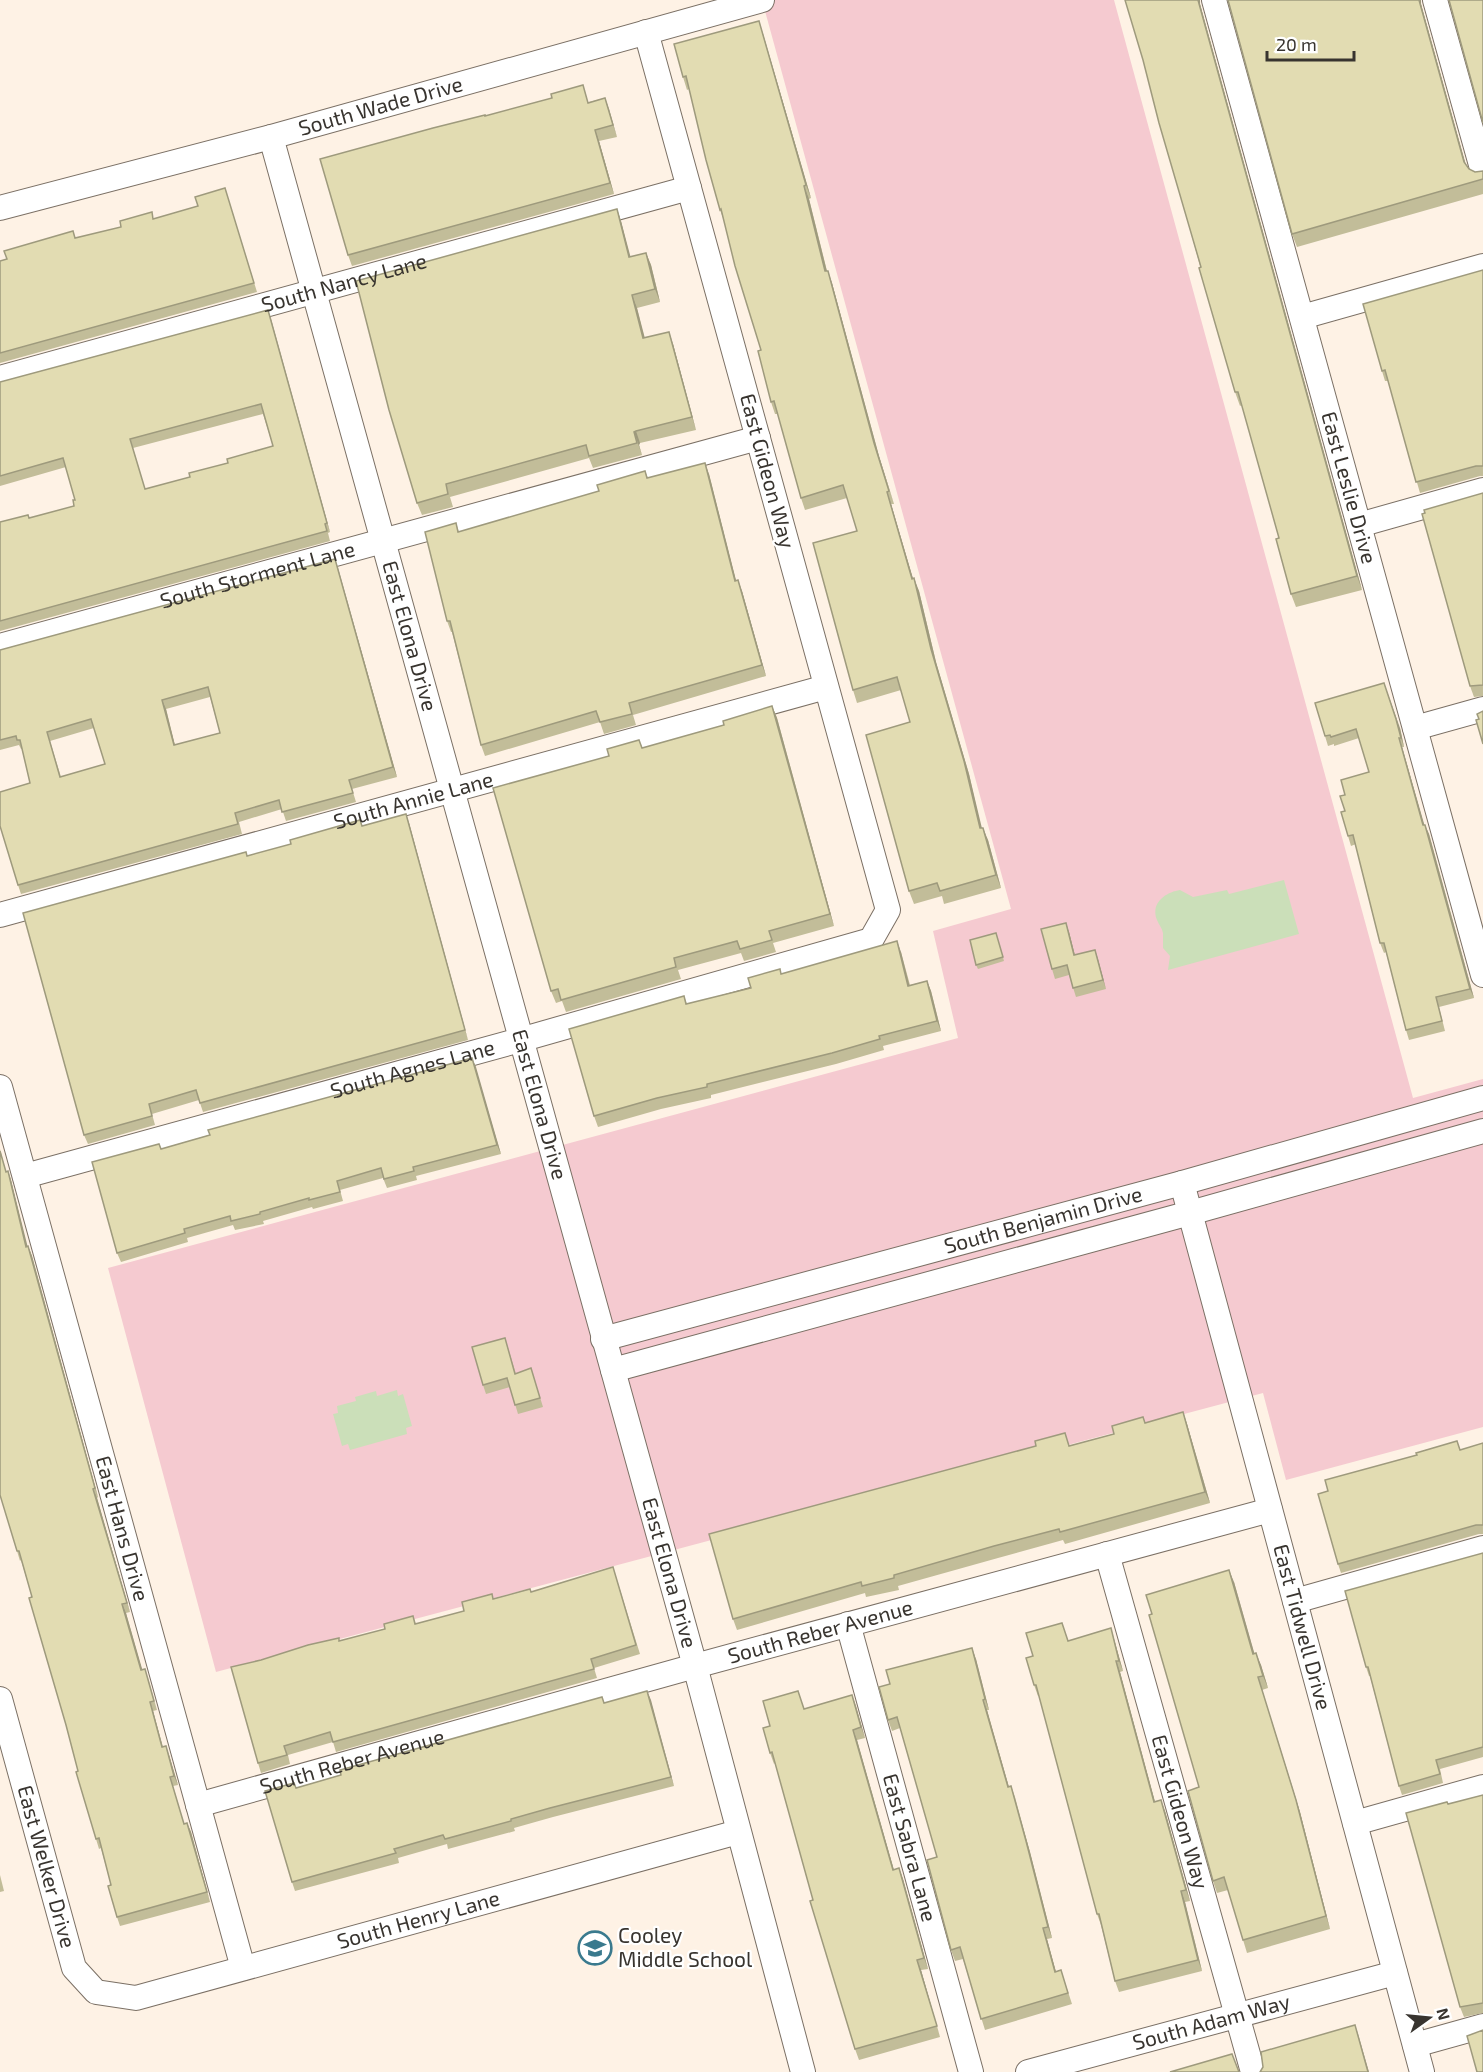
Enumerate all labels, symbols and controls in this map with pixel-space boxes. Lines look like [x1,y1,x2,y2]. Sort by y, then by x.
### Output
scale bar [1267,24,1354,62]
text: 20 m [1276,33,1317,55]
street label: South Wade Drive [295,70,465,140]
street label: South Nancy Lane [258,247,429,316]
street label: East Gideon Way [736,390,801,551]
street label: East Leslie Drive [1317,409,1383,566]
street label: South Storment Lane [157,535,357,613]
street label: East Elona Drive [378,558,444,714]
street label: South Annie Lane [330,765,496,833]
street label: East Elona Drive [508,1026,573,1182]
street label: South Agnes Lane [327,1034,497,1103]
street label: South Benjamin Drive [941,1180,1145,1258]
street label: East Hans Drive [91,1453,155,1604]
street label: East Elona Drive [638,1494,703,1650]
street label: East Tidwell Drive [1269,1541,1338,1712]
street label: South Reber Avenue [725,1594,915,1668]
street label: South Reber Avenue [257,1723,447,1798]
street label: East Gideon Way [1148,1731,1215,1892]
street label: East Sabra Lane [879,1771,943,1924]
street label: East Welker Drive [13,1782,82,1951]
street label: South Henry Lane [334,1884,502,1953]
place label: Cooley Middle School [618,1922,753,1971]
school or university icon: Cooley Middle School [577,1930,613,1966]
street label: South Adam Way [1130,1988,1292,2054]
north arrow [1399,1988,1459,2048]
text: N [1433,2006,1455,2022]

